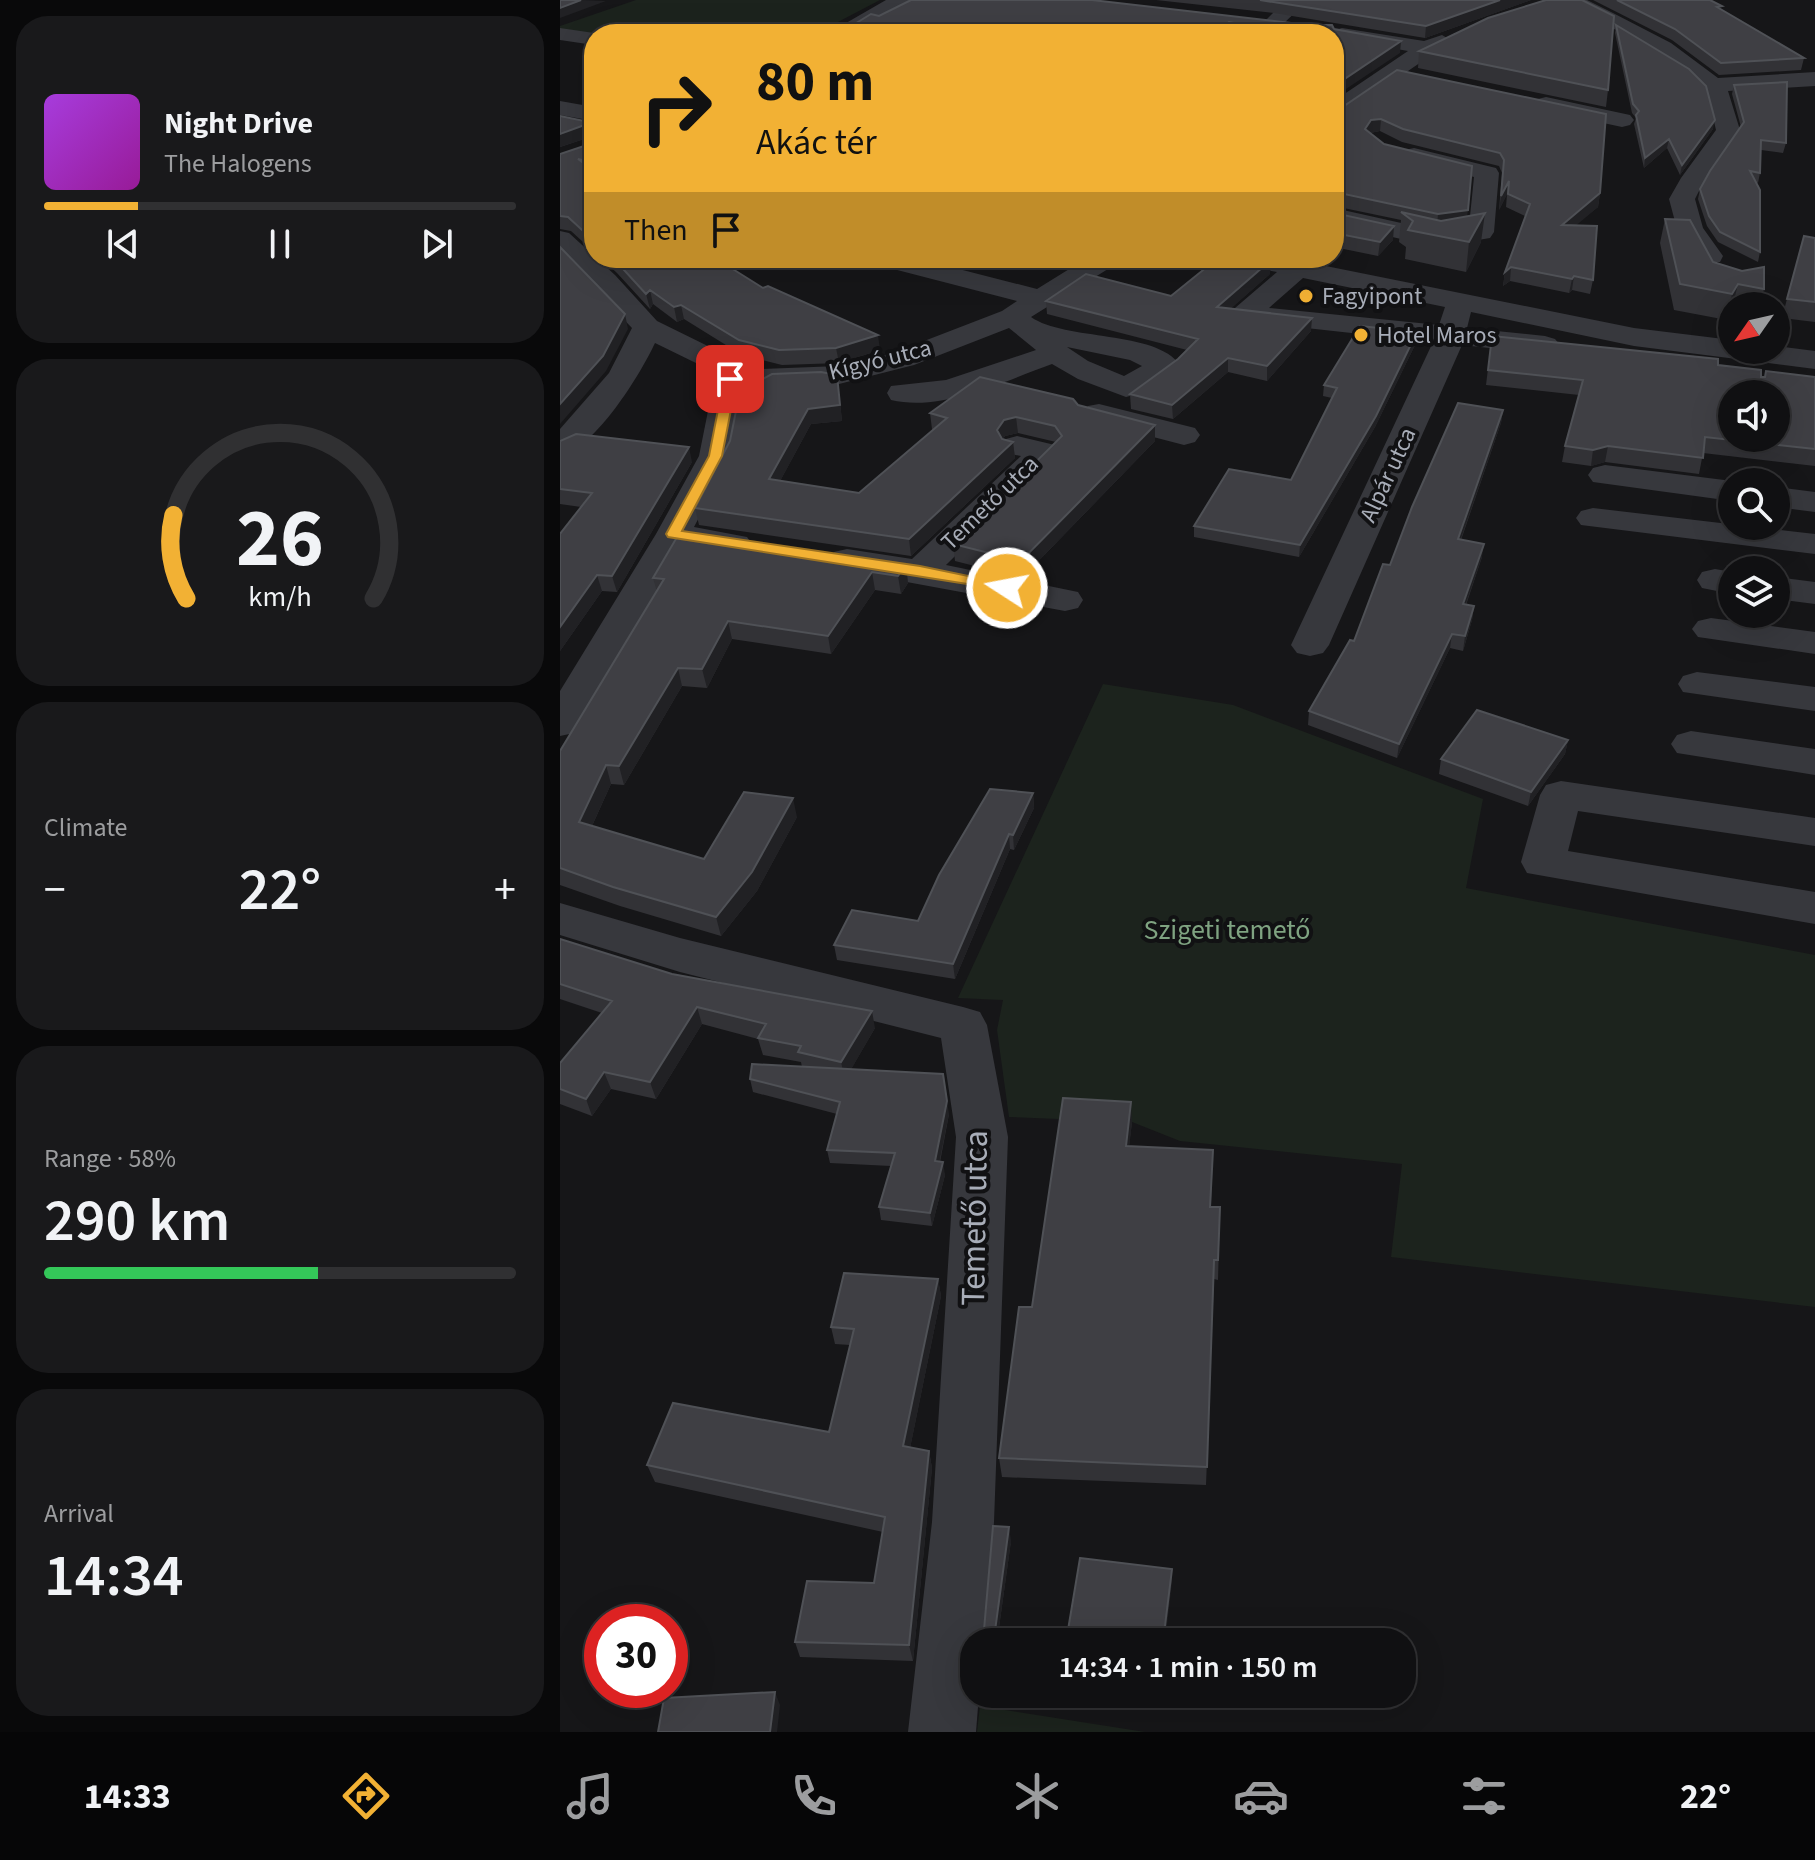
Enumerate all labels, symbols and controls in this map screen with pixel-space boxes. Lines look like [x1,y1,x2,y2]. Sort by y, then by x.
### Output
text: 80 m [756,43,874,122]
icon: right [624,56,728,160]
text: Night Drive [164,102,313,145]
text: Akác tér [756,117,877,168]
text: The Halogens [164,145,312,182]
icon: arrive [704,208,748,252]
text: Then [624,209,688,252]
icon: previous [101,222,145,266]
icon: pause [258,222,302,266]
icon: next [415,222,459,266]
place label: Fagyipont [1322,279,1422,314]
marker: Fagyipont [1297,287,1315,305]
north arrow [1718,292,1790,364]
map controls [1718,292,1790,628]
place label: Hotel Maros [1377,318,1497,353]
marker: Hotel Maros [1352,326,1370,344]
street label: Kígyó utca [825,330,935,390]
pin [696,345,764,413]
icon: arrive [708,357,752,401]
button: sound [1718,380,1790,452]
street label: Alpár utca [1351,422,1425,528]
street label: Temető utca [933,447,1047,559]
button: search [1718,468,1790,540]
text: 26 [236,479,324,597]
position arrow [965,546,1049,630]
button: layers [1718,556,1790,628]
text: km/h [248,577,312,617]
text: Climate [44,809,128,846]
text: 22° [239,848,321,933]
text: − [44,859,66,922]
text: + [494,859,516,922]
park label: Szigeti temető [1143,910,1311,950]
street label: Temető utca [949,1130,1001,1306]
text: Range · 58% [44,1140,176,1177]
text: 290 km [44,1179,230,1264]
text: Arrival [44,1495,114,1532]
text: 14:34 [44,1534,184,1619]
speed limit sign: 30 [584,1604,688,1708]
text: 14:34 · 1 min · 150 m [1058,1646,1318,1689]
icon: directions [338,1768,394,1824]
icon: music [562,1768,618,1824]
icon: phone [786,1768,842,1824]
icon: climate [1009,1768,1065,1824]
icon: car [1233,1768,1289,1824]
icon: filters [1456,1768,1512,1824]
text: 14:33 [84,1771,171,1822]
text: 22° [1680,1771,1731,1822]

